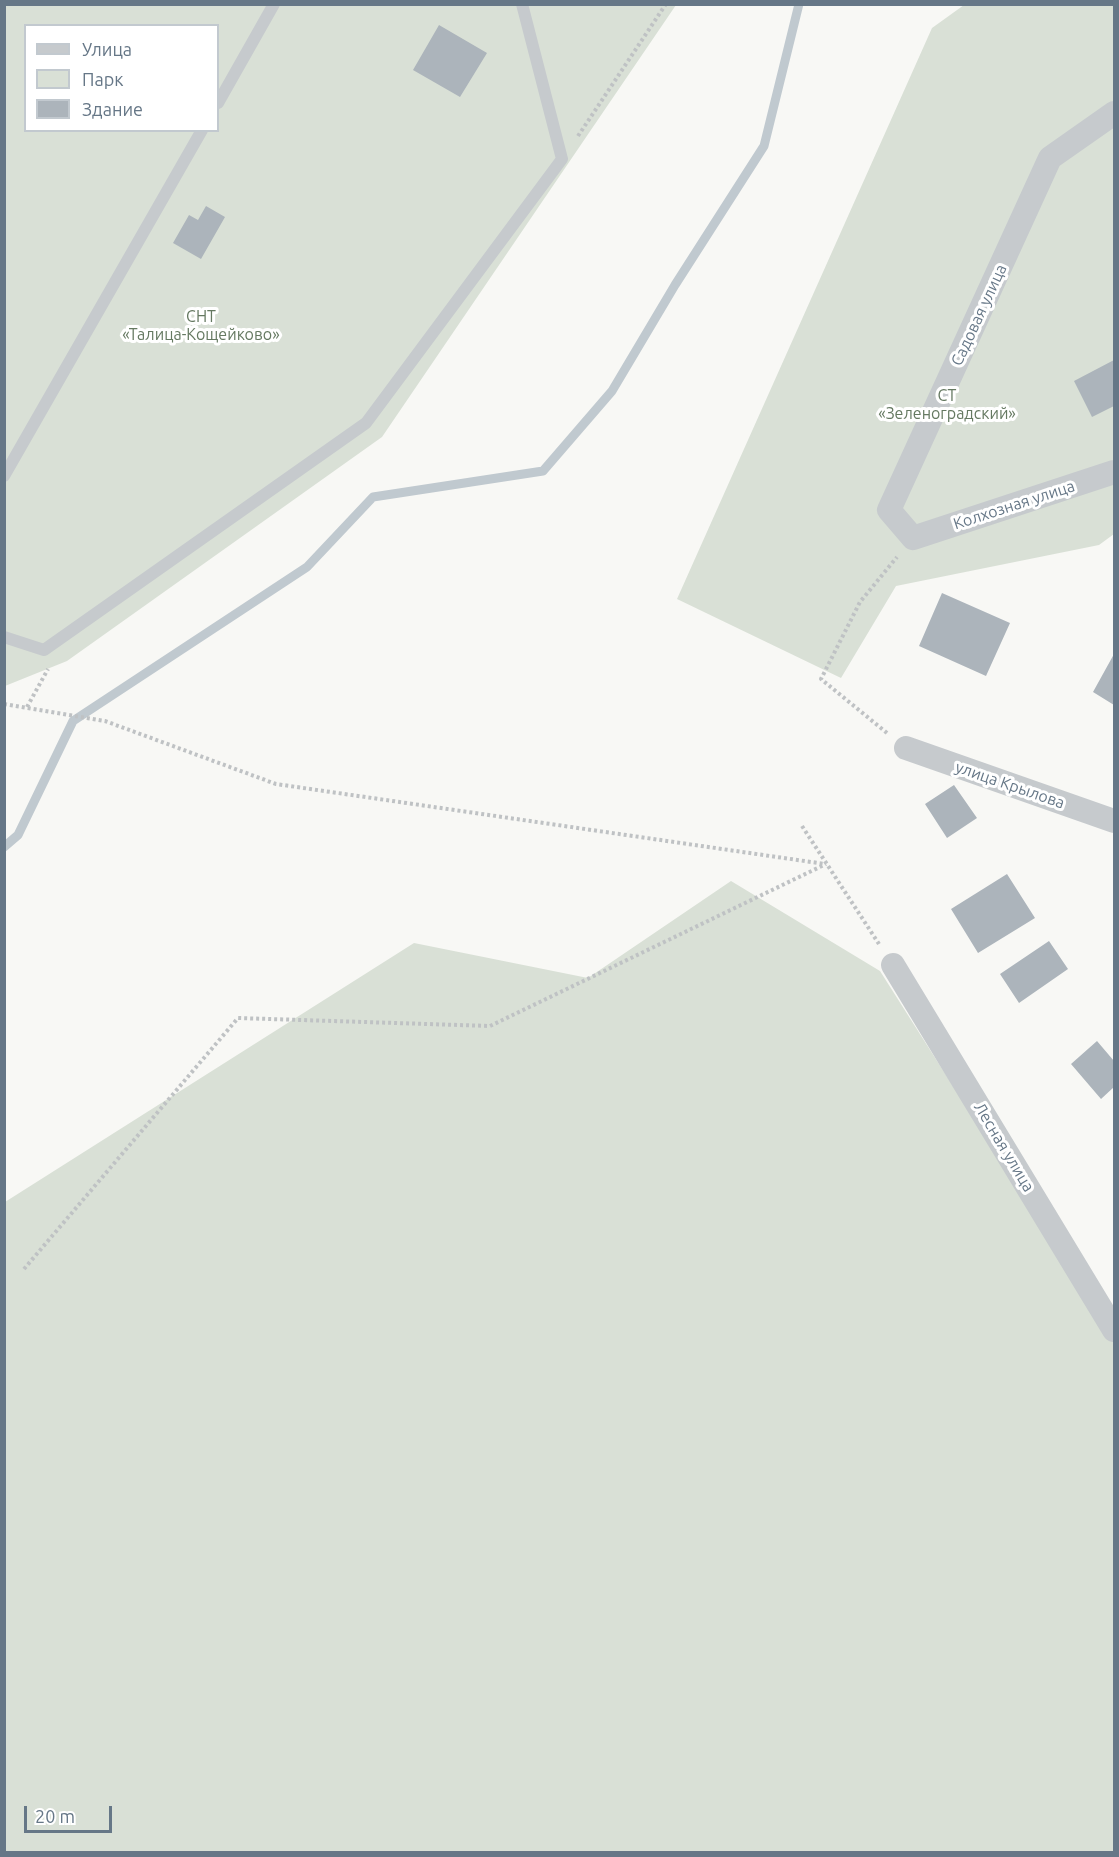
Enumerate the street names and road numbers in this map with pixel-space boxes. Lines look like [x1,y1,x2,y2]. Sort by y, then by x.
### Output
street label: Садовая улица [947,261,1011,369]
street label: Колхозная улица [951,476,1077,534]
street label: улица Крылова [953,757,1067,813]
street label: Лесная улица [970,1099,1038,1195]

